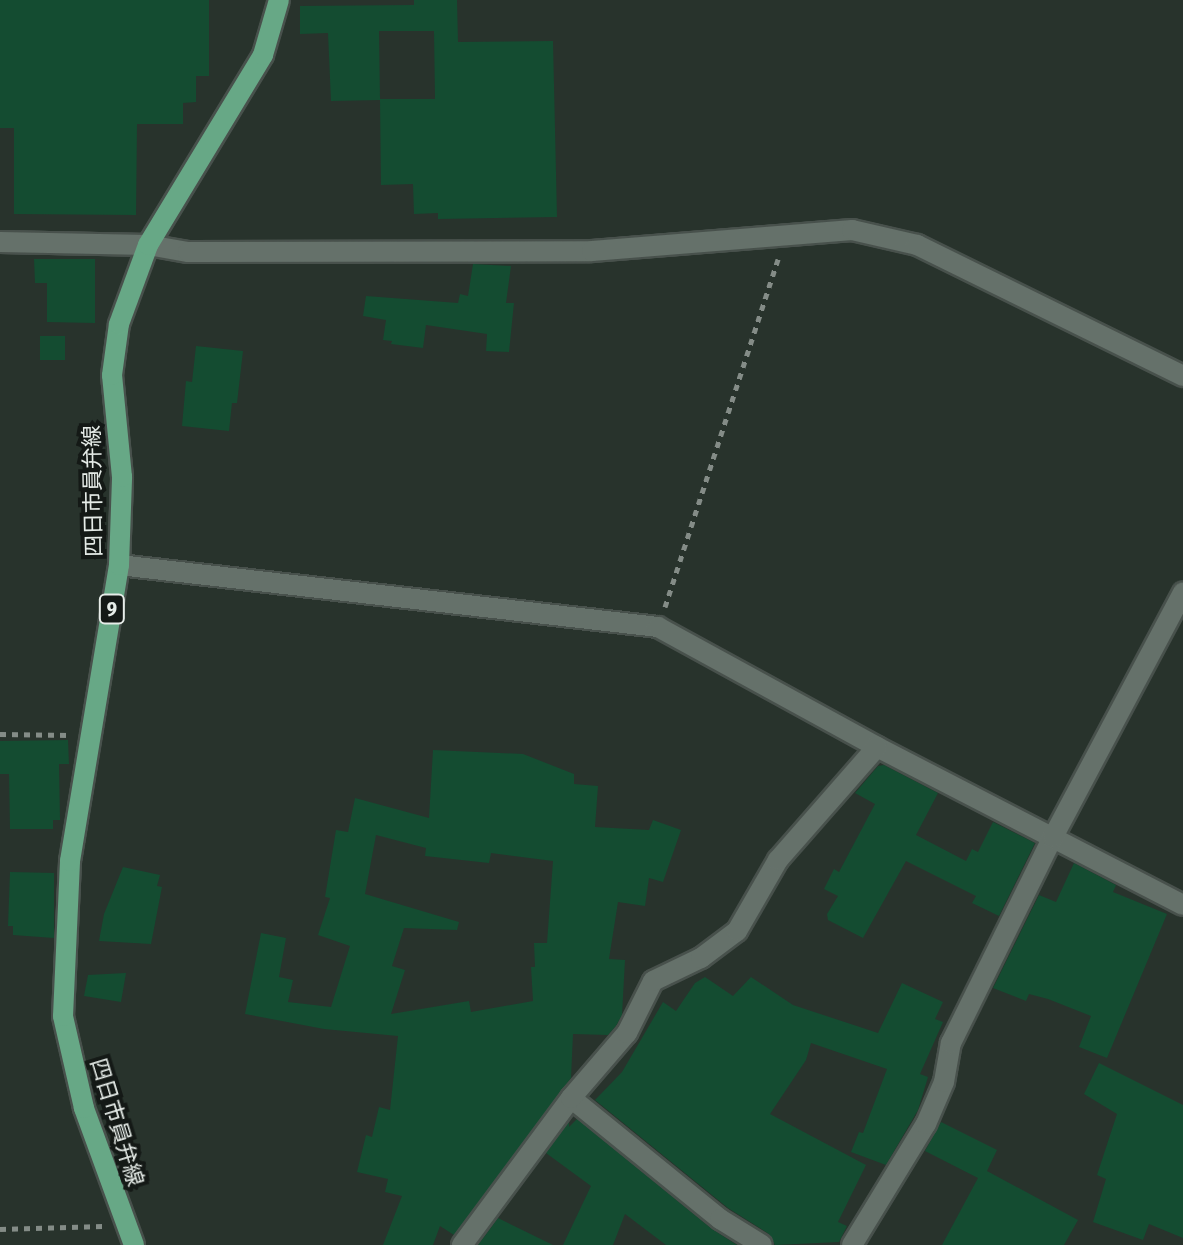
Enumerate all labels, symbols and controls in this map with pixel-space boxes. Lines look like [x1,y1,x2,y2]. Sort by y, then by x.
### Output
street label: 四日市員弁線 [79,425,107,557]
road number: 9 [98,593,126,625]
street label: 四日市員弁線 [85,1055,149,1189]

